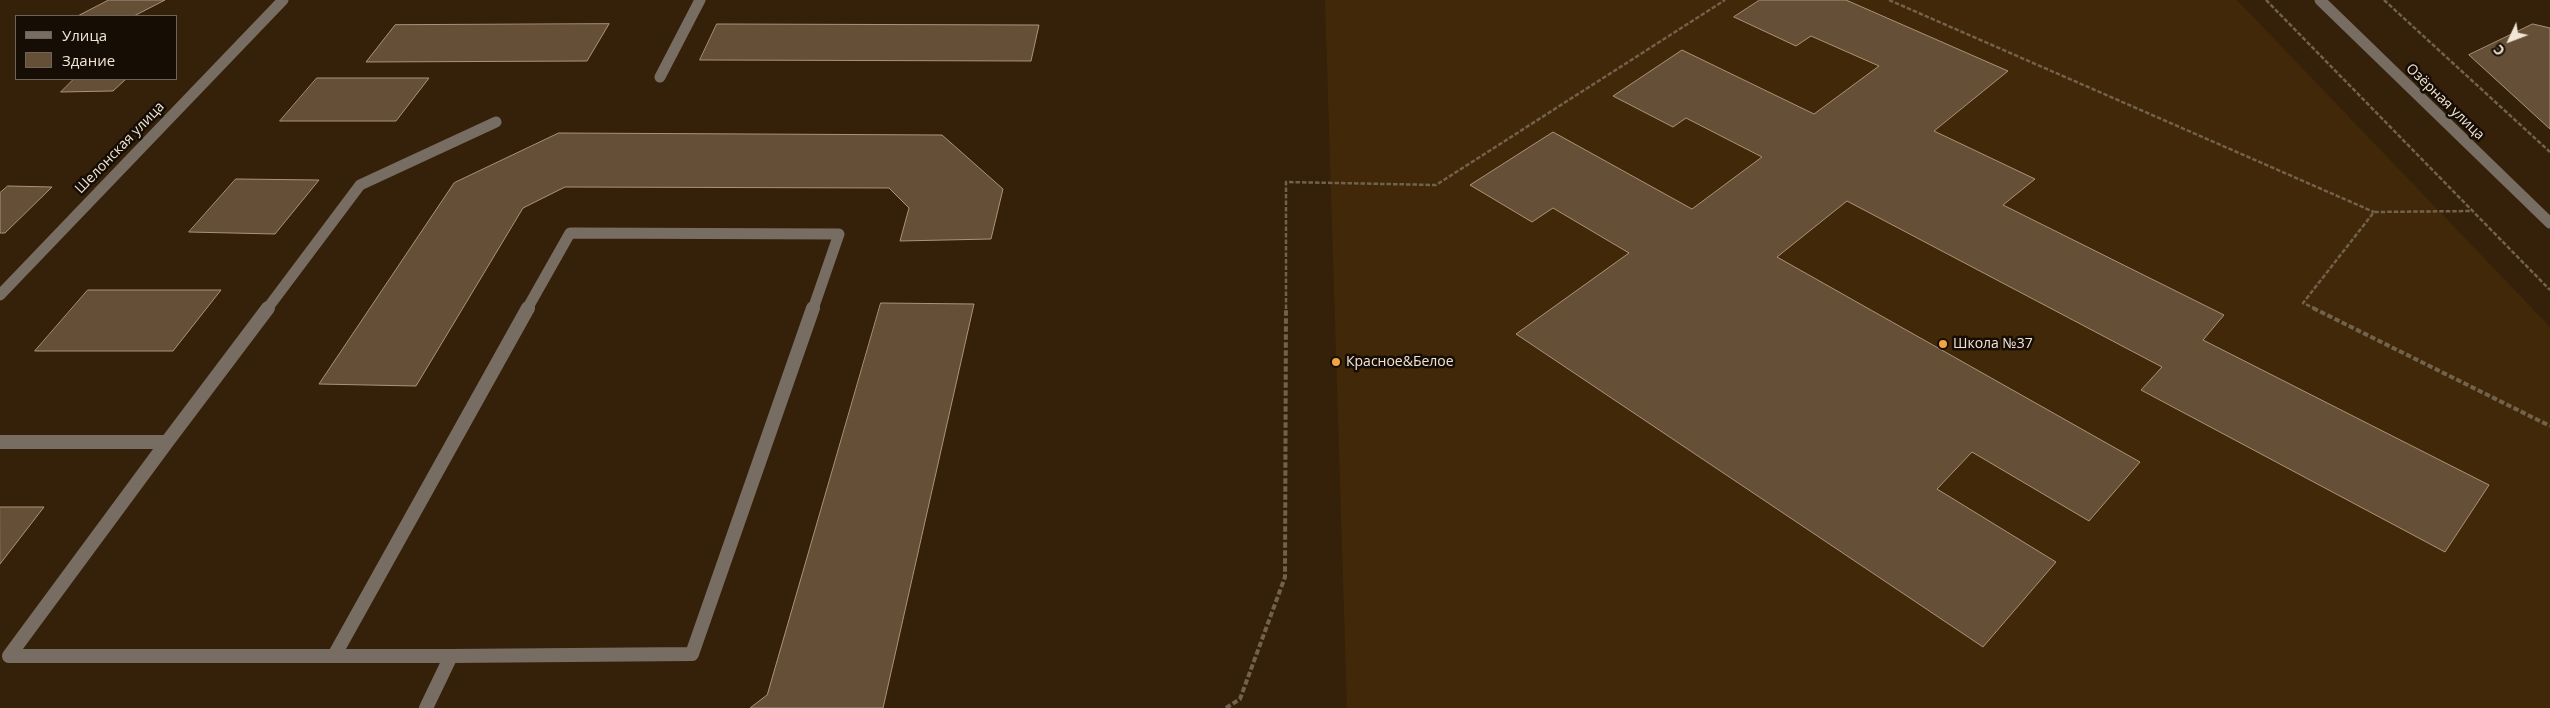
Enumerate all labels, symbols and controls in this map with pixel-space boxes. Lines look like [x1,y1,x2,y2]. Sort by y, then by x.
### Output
legend [15,15,178,80]
north arrow [2485,15,2535,65]
text: Улица [62,25,107,45]
text: С [2489,41,2509,60]
text: Здание [62,50,115,70]
street label: Озёрная улица [2402,60,2488,144]
street label: Шелонская улица [72,99,168,197]
place label: Школа №37 [1953,336,2033,352]
marker: Школа №37 [1937,338,1949,350]
place label: Красное&Белое [1346,354,1454,370]
marker: Красное&Белое [1330,356,1342,368]

